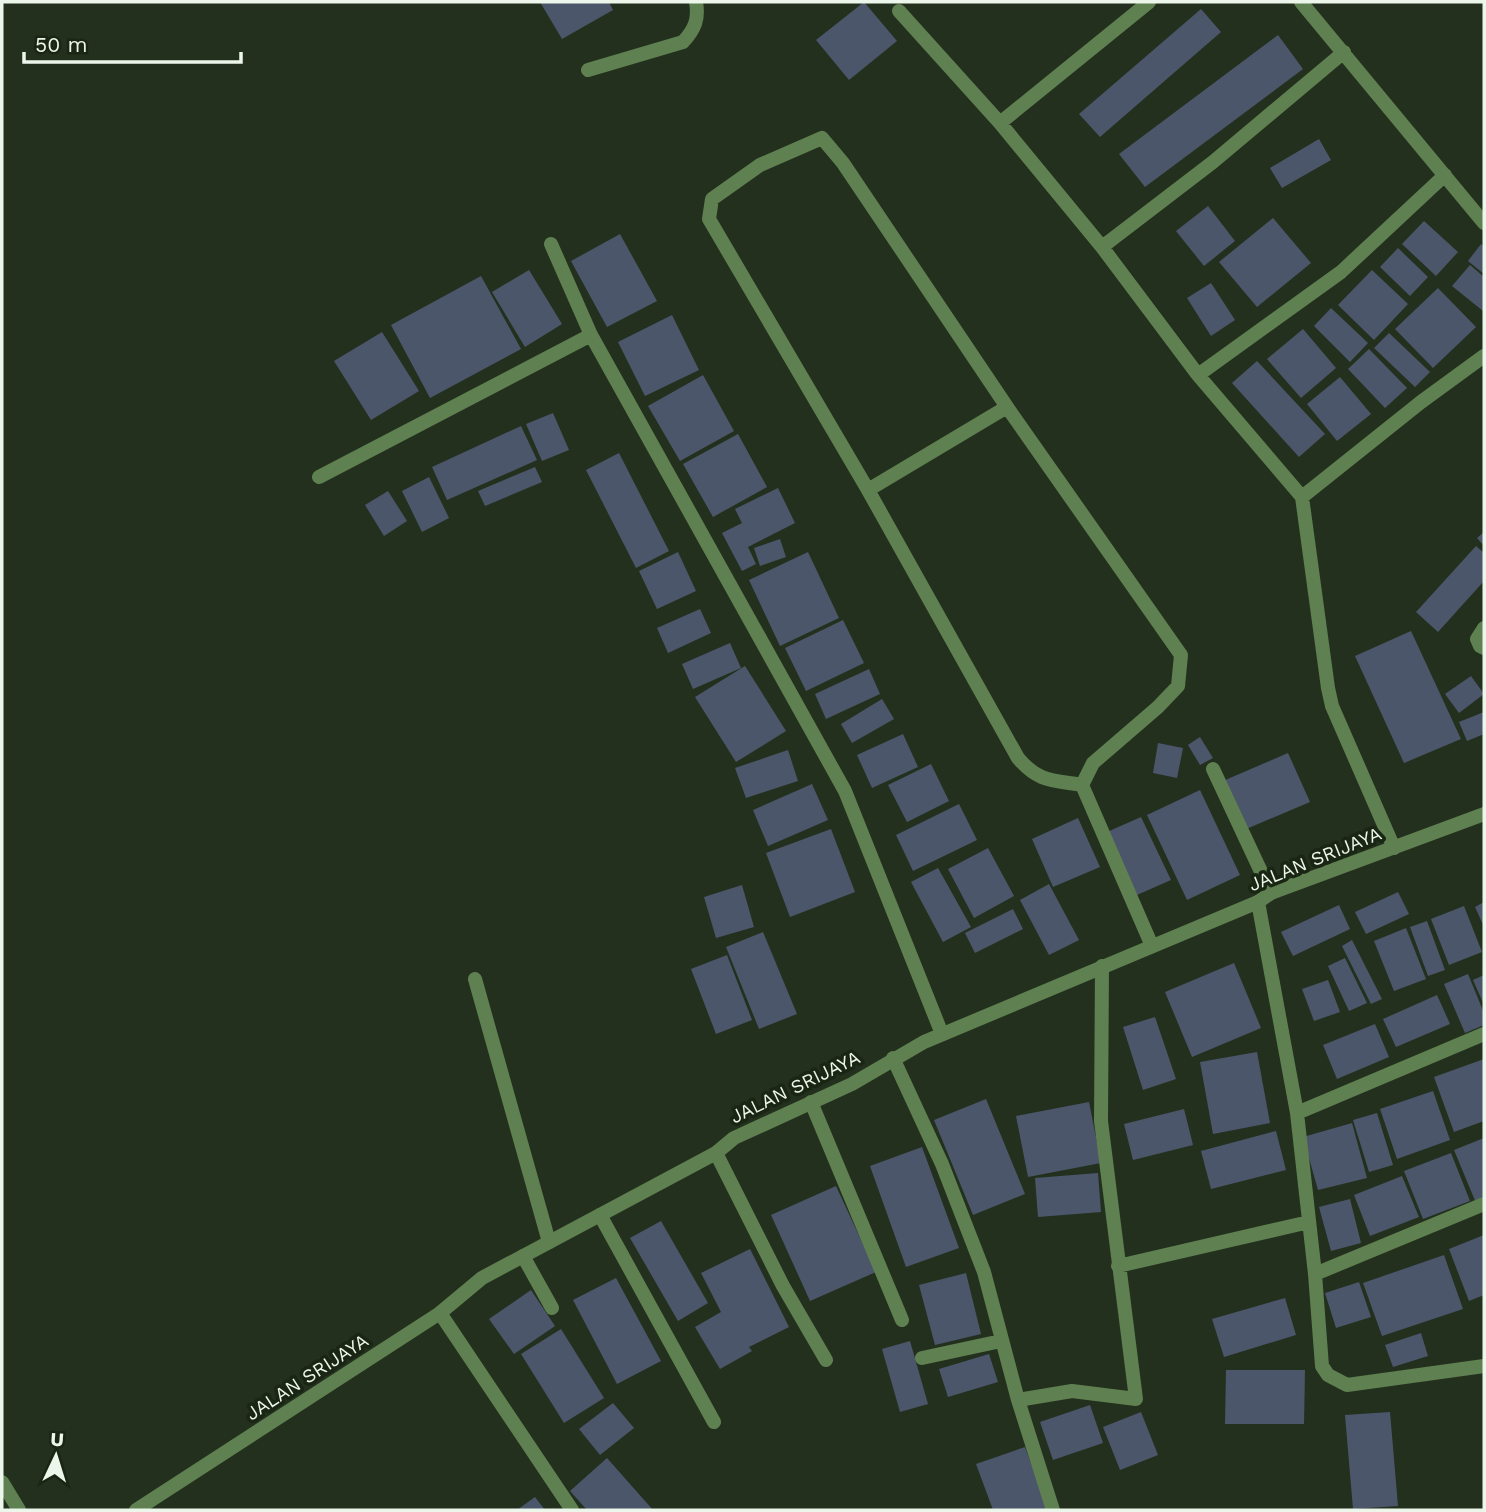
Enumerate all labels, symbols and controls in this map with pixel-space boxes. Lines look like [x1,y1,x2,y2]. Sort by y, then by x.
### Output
scale bar [24,21,242,65]
text: 50 m [35,32,87,57]
street label: JALAN SRIJAYA [1245,822,1385,896]
street label: JALAN SRIJAYA [726,1045,864,1128]
street label: JALAN SRIJAYA [241,1329,373,1425]
north arrow [21,1421,91,1491]
text: U [50,1428,65,1451]

